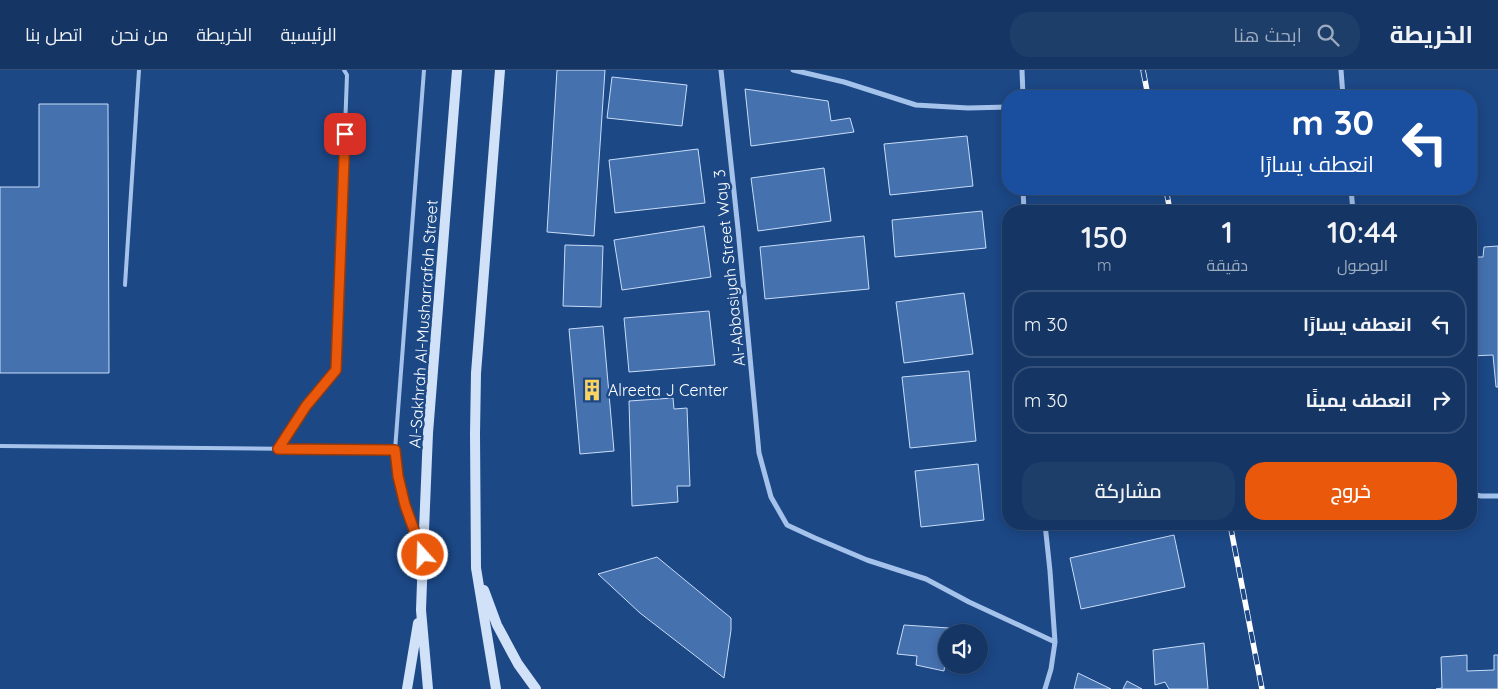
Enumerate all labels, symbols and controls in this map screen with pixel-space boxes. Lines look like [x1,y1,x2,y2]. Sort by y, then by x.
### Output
search box [1010,12,1360,57]
text: الخريطة [1390,19,1473,49]
icon: search [1314,21,1342,49]
text: اتصل بنا [25,23,83,46]
text: من نحن [111,23,168,46]
text: الخريطة [196,23,252,46]
text: الرئيسية [280,23,337,46]
text: ابحث هنا [1233,23,1302,47]
text: 30 m [1292,100,1374,144]
icon: left [1392,110,1457,175]
pin [324,113,366,155]
icon: arrive [331,120,359,148]
text: انعطف يسارًا [1260,150,1374,178]
street label: Al-Abbasiyah Street Way 3 [709,169,749,367]
street label: Al-Sakhrah Al-Musharrafah Street [404,199,442,449]
text: 1 [1222,213,1233,251]
text: 10:44 [1327,213,1398,251]
text: 150 [1081,218,1128,256]
text: m [1097,255,1112,275]
text: دقيقة [1206,255,1248,275]
text: الوصول [1337,255,1388,275]
icon: left [1427,310,1455,338]
text: 30 m [1024,312,1068,336]
text: انعطف يسارًا [1303,312,1412,336]
building icon: Alreeta J Center [579,377,605,403]
place label: Alreeta J Center [608,380,728,400]
icon: right [1427,386,1455,414]
text: 30 m [1024,388,1068,412]
text: انعطف يمينًا [1305,388,1412,412]
button: مشاركة [1022,462,1235,520]
button: خروج [1245,462,1457,520]
position arrow [396,528,448,580]
map controls [938,624,988,674]
button: sound [938,624,988,674]

